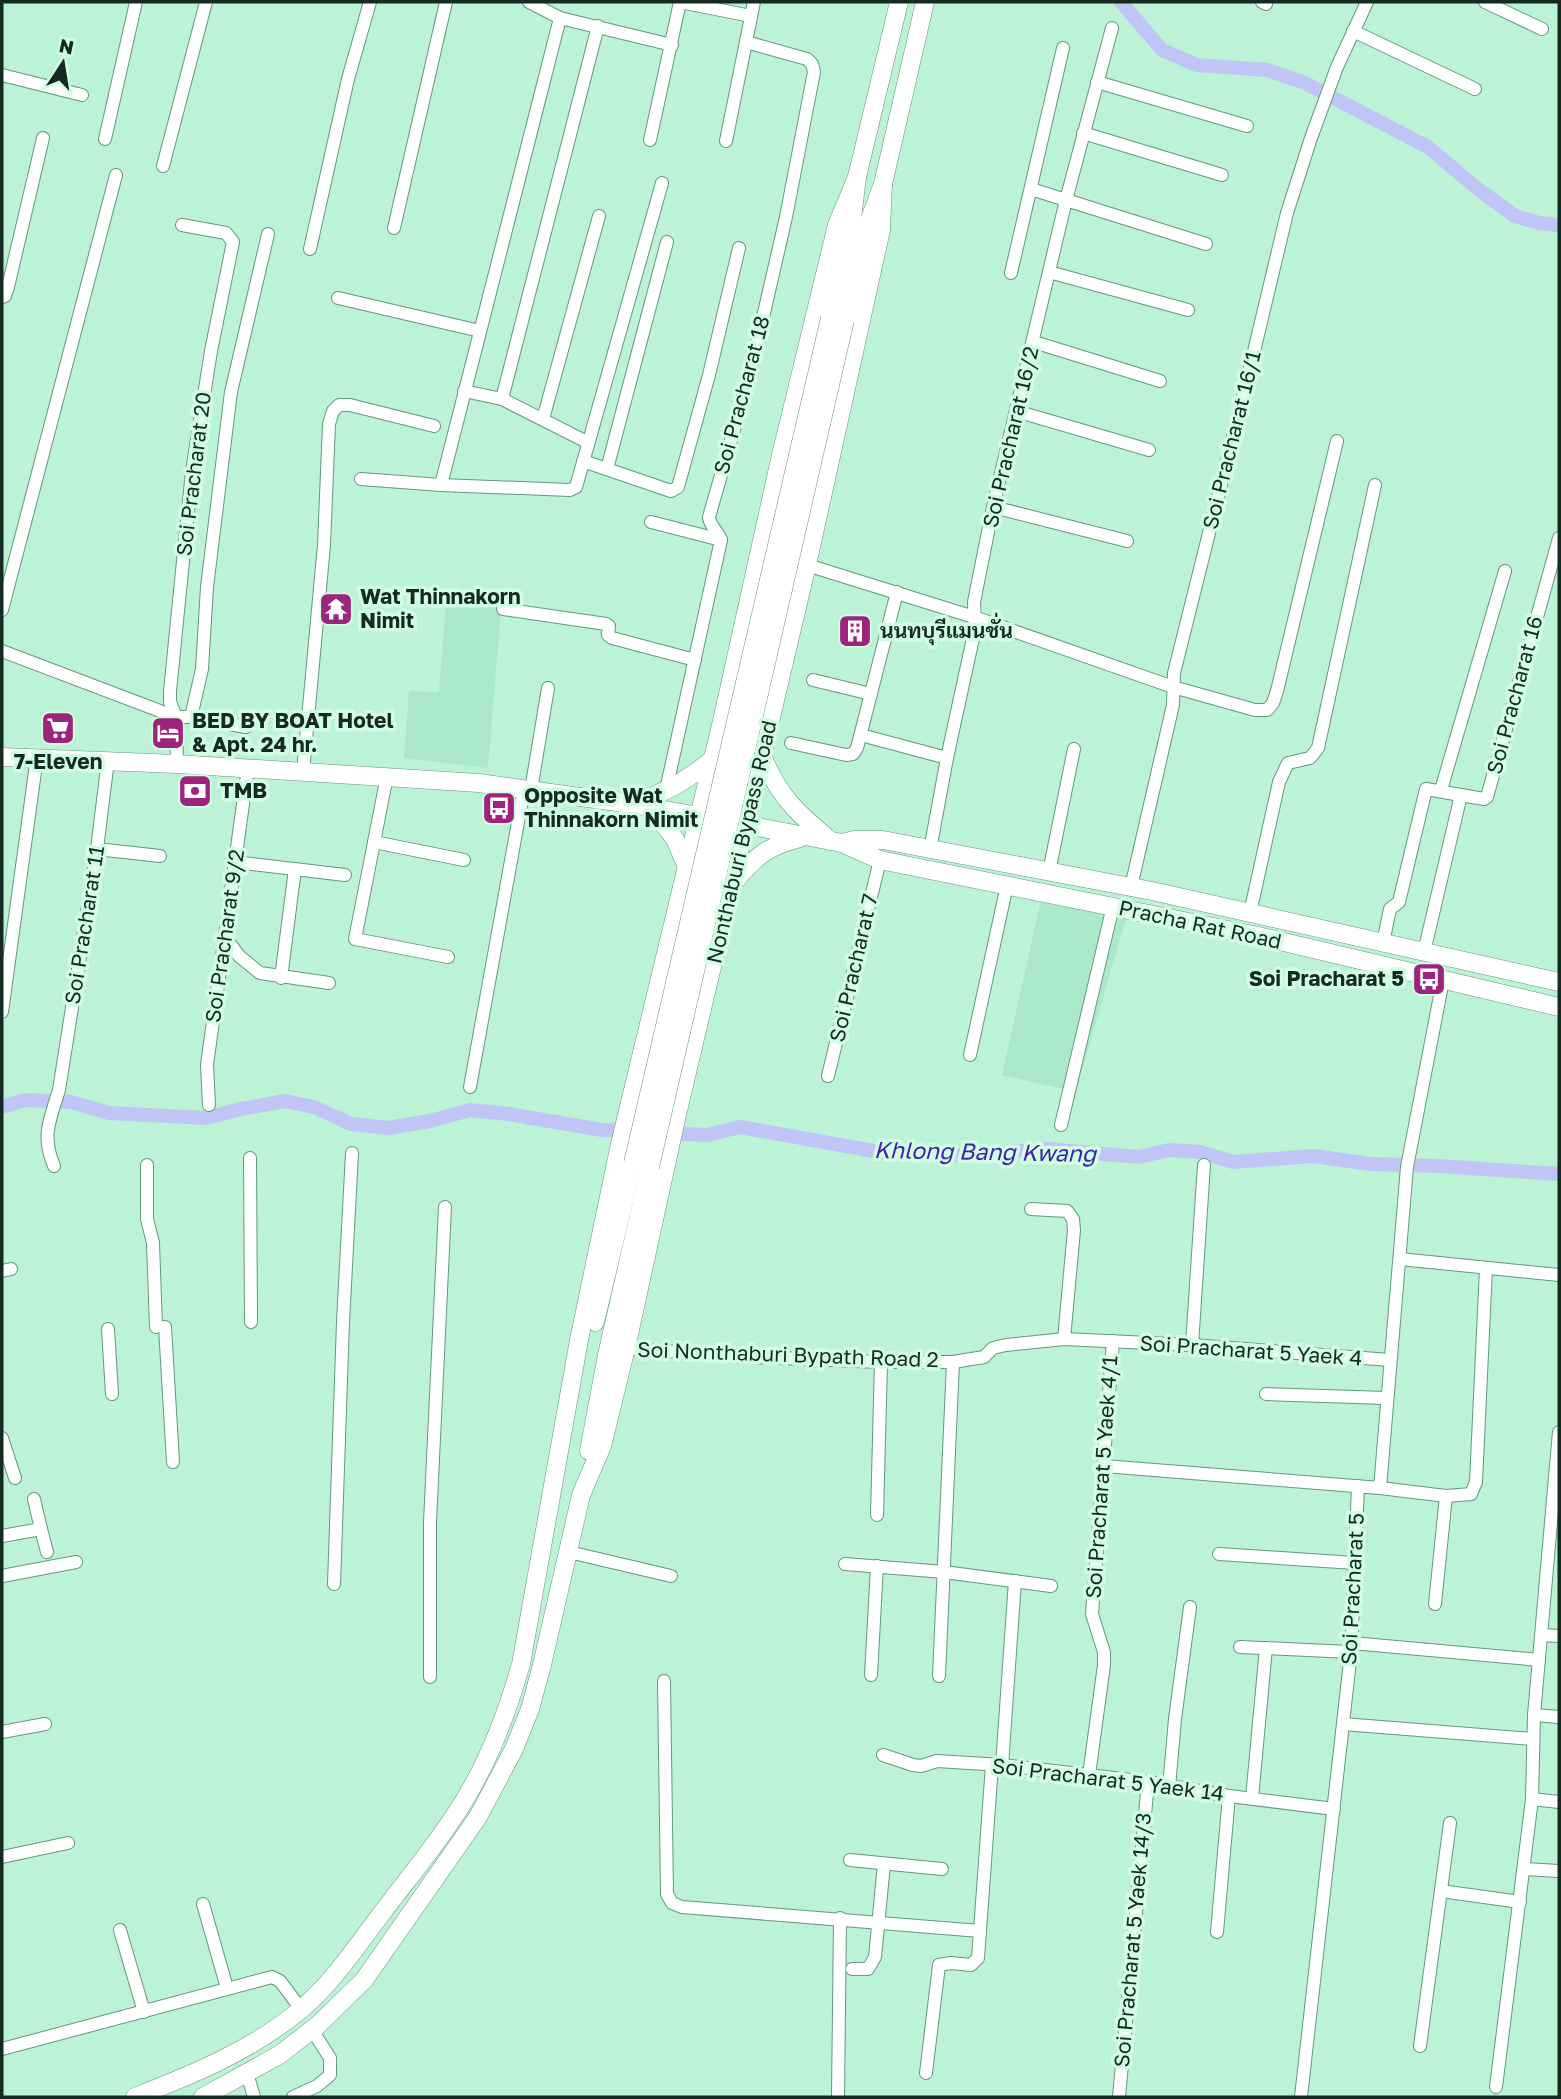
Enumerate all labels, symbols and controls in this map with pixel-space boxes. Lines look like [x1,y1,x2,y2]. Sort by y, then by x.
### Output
north arrow [28,28,98,98]
text: N [57,33,76,59]
street label: Soi Pracharat 18 [707,313,775,477]
street label: Soi Pracharat 16/2 [977,344,1044,530]
street label: Soi Pracharat 16/1 [1196,348,1266,532]
street label: Soi Pracharat 20 [170,390,216,557]
place label: Wat Thinnakorn Nimit [360,583,521,633]
temple icon: Wat Thinnakorn Nimit [317,590,355,628]
building icon: นนทบุรีแมนชั่น [836,612,874,650]
place label: นนทบุรีแมนชั่น [880,612,1013,646]
street label: Soi Pracharat 16 [1480,613,1548,777]
place label: BED BY BOAT Hotel & Apt. 24 hr. [192,707,393,757]
supermarket icon: 7-Eleven [39,709,77,747]
hotel icon: BED BY BOAT Hotel & Apt. 24 hr. [149,714,187,752]
street label: Nonthaburi Bypass Road [700,718,782,966]
place label: 7-Eleven [14,748,102,774]
bank icon: TMB [176,772,214,810]
place label: TMB [220,777,267,803]
place label: Opposite Wat Thinnakorn Nimit [524,782,698,832]
bus stop icon: Opposite Wat Thinnakorn Nimit [480,789,518,827]
street label: Soi Pracharat 11 [59,844,109,1006]
street label: Soi Pracharat 9/2 [199,847,249,1024]
street label: Soi Pracharat 7 [823,891,883,1044]
street label: Pracha Rat Road [1116,894,1284,954]
bus stop icon: Soi Pracharat 5 [1410,960,1448,998]
place label: Soi Pracharat 5 [1249,965,1404,991]
water label: Khlong Bang Kwang [874,1135,1098,1167]
street label: Soi Pracharat 5 Yaek 4 [1139,1329,1363,1371]
street label: Soi Nonthaburi Bypath Road 2 [637,1336,939,1372]
street label: Soi Pracharat 5 Yaek 4/1 [1080,1355,1122,1599]
street label: Soi Pracharat 5 [1335,1512,1369,1666]
street label: Soi Pracharat 5 Yaek 14 [991,1752,1226,1806]
street label: Soi Pracharat 5 Yaek 14/3 [1108,1811,1156,2068]

